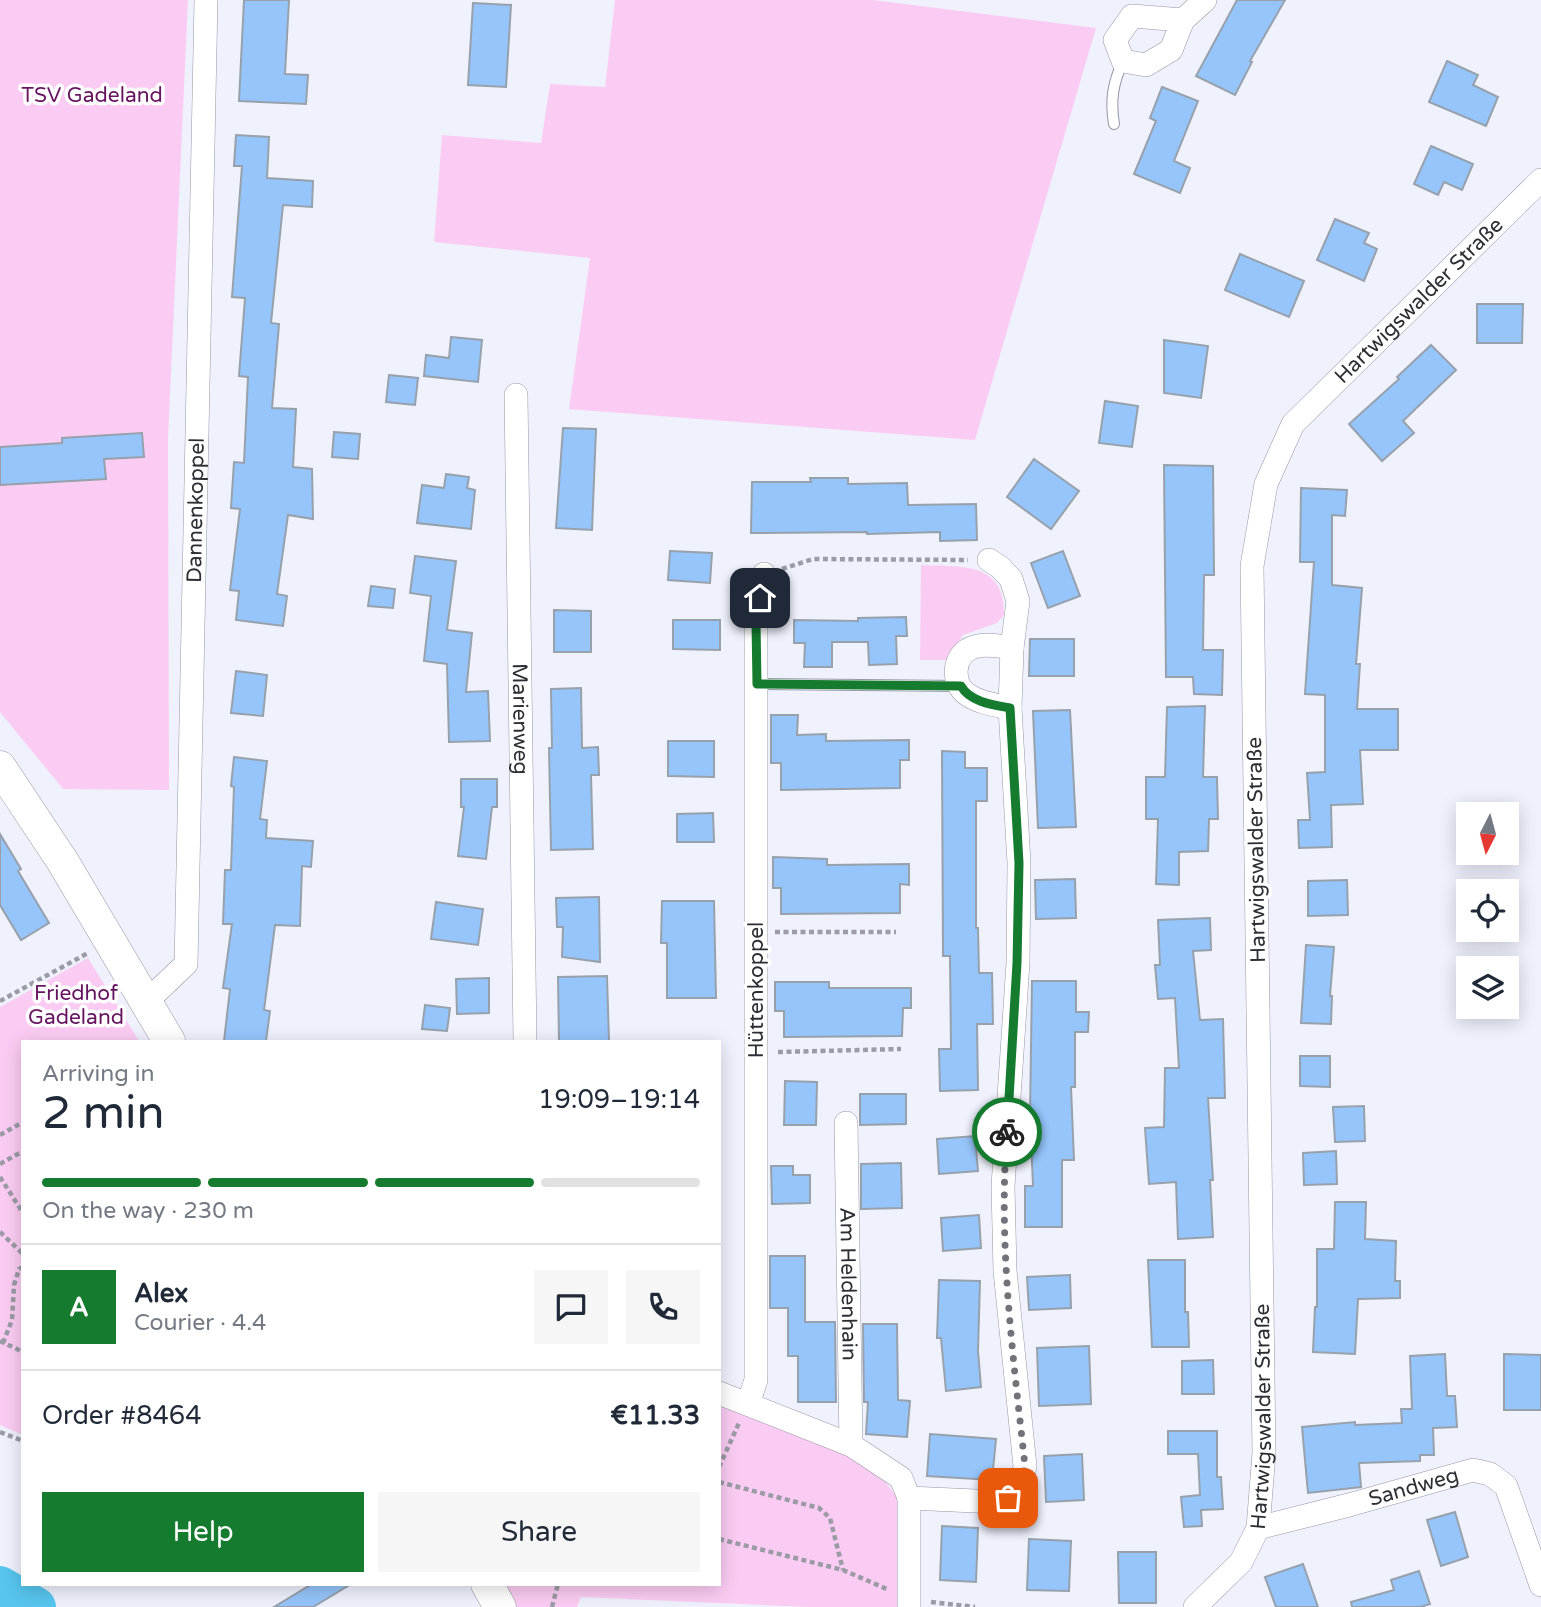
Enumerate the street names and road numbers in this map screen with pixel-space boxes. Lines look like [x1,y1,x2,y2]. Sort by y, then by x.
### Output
street label: Hartwigswalder Straße [1330,212,1508,389]
street label: Dannenkoppel [182,437,210,583]
street label: Marienweg [507,663,533,775]
street label: Hartwigswalder Straße [1242,737,1271,963]
street label: Hüttenkoppel [744,922,769,1058]
street label: Am Heldenhain [834,1207,862,1361]
street label: Hartwigswalder Straße [1246,1303,1277,1530]
street label: Sandweg [1366,1463,1462,1512]

